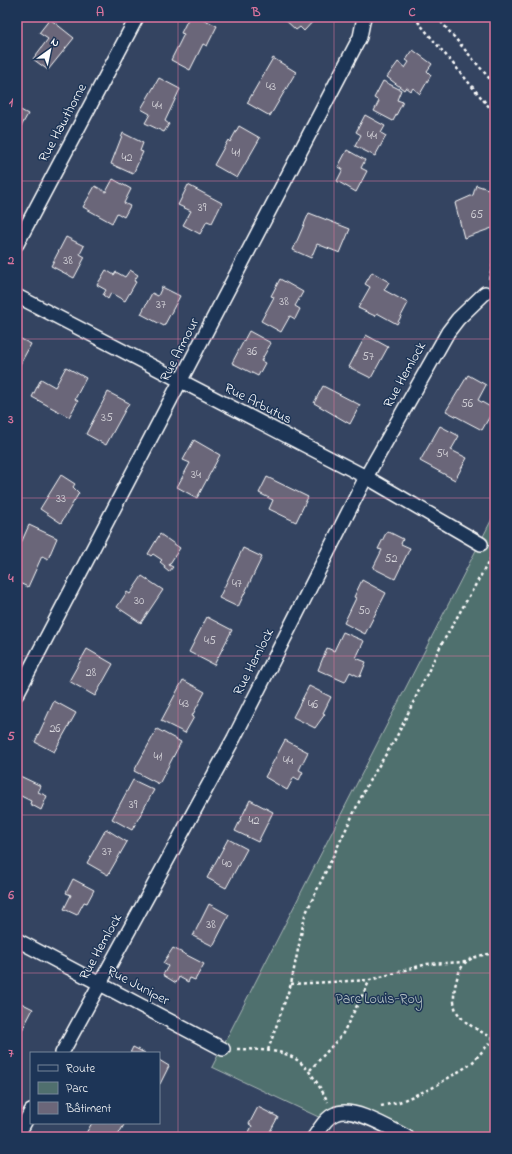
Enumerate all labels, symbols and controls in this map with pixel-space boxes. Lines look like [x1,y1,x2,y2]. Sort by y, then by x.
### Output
text: A [96,3,104,22]
text: B [251,3,261,22]
text: C [408,3,416,22]
north arrow [30,30,70,70]
text: N [47,34,62,51]
house number: 43 [266,78,276,96]
street label: Rue Hawthorne [33,79,93,166]
text: 1 [9,93,14,112]
house number: 44 [152,97,162,115]
house number: 44 [367,127,377,145]
house number: 41 [232,144,241,162]
house number: 42 [122,149,132,167]
house number: 39 [198,199,207,217]
house number: 65 [471,206,483,224]
text: 2 [7,251,15,270]
house number: 38 [63,252,73,270]
house number: 38 [279,293,289,311]
house number: 37 [156,296,166,314]
street label: Rue Armour [155,314,205,385]
street label: Rue Hemlock [378,337,432,412]
house number: 36 [247,343,258,361]
house number: 57 [362,348,374,366]
street label: Rue Arbutus [220,378,296,430]
house number: 56 [461,395,474,413]
house number: 35 [101,409,113,427]
text: 3 [7,410,14,429]
house number: 54 [436,445,448,463]
house number: 34 [191,466,201,484]
house number: 33 [56,490,66,508]
house number: 52 [385,550,397,568]
text: 4 [7,569,14,588]
house number: 47 [232,575,242,593]
house number: 30 [134,592,144,610]
house number: 50 [358,602,370,620]
street label: Rue Hemlock [228,624,280,699]
house number: 45 [204,632,216,650]
house number: 28 [86,664,97,682]
house number: 43 [179,695,189,713]
house number: 46 [308,696,319,714]
house number: 26 [49,720,61,738]
text: 5 [7,727,15,746]
house number: 41 [154,748,163,766]
house number: 44 [283,752,293,770]
house number: 39 [129,796,138,814]
house number: 42 [249,812,259,830]
house number: 37 [102,843,112,861]
house number: 40 [222,855,232,873]
text: 6 [7,886,14,905]
street label: Rue Hemlock [74,909,128,984]
house number: 38 [206,916,216,934]
street label: Rue Juniper [103,961,173,1012]
park label: Parc Louis-Roy [335,989,423,1011]
text: 7 [8,1044,14,1063]
legend [30,1052,160,1124]
text: Route [66,1060,96,1078]
text: Parc [66,1080,88,1098]
text: Bâtiment [65,1100,111,1118]

